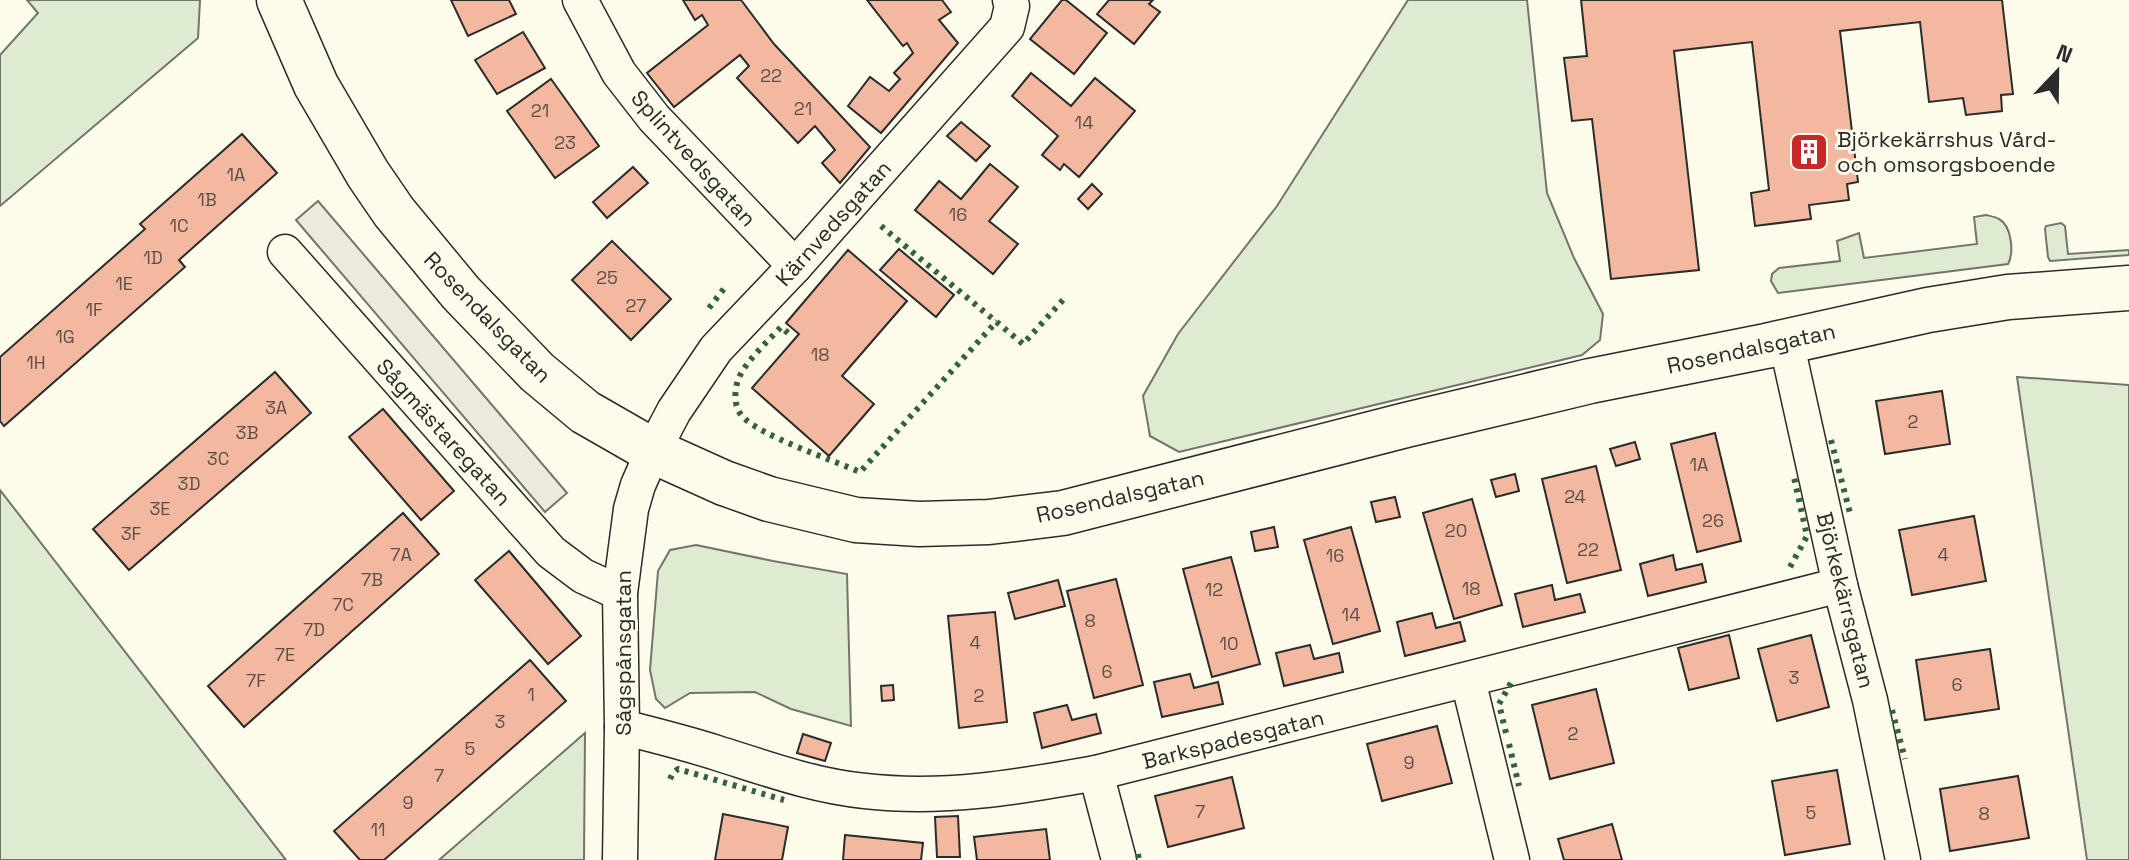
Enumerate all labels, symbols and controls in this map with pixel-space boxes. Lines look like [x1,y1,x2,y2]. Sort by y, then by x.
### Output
north arrow [2017,32,2097,112]
text: N [2052,38,2077,69]
house number: 22 [760,64,782,87]
street label: Splintvedsgatan [625,84,763,232]
house number: 21 [794,97,812,120]
house number: 21 [531,99,549,122]
house number: 14 [1075,111,1093,134]
place label: Björkekärrshus Vård- och omsorgsboende [1837,125,2057,178]
house number: 23 [554,131,576,154]
building icon: Björkekärrshus Vård- och omsorgsboende [1788,131,1830,173]
street label: Kärnvedsgatan [769,154,897,292]
house number: 1A [227,163,245,186]
house number: 1B [197,188,217,211]
house number: 16 [949,203,967,226]
house number: 1C [169,214,189,237]
house number: 1D [143,246,163,269]
street label: Rosendalsgatan [418,246,558,388]
house number: 25 [596,266,618,289]
house number: 1E [115,272,133,295]
house number: 27 [626,294,646,317]
house number: 1F [85,298,103,321]
street label: Rosendalsgatan [1664,316,1838,380]
house number: 1G [55,325,75,348]
house number: 18 [811,343,829,366]
house number: 1H [26,351,46,374]
street label: Sågmästaregatan [370,353,518,511]
house number: 3A [265,396,287,419]
house number: 2 [1908,410,1918,433]
house number: 3B [236,421,258,444]
house number: 3C [207,447,229,470]
house number: 1A [1690,453,1708,476]
street label: Rosendalsgatan [1033,463,1207,529]
house number: 3D [178,472,200,495]
house number: 24 [1564,485,1586,508]
house number: 3E [149,497,171,520]
house number: 26 [1702,509,1724,532]
street label: Björkekärrsgatan [1811,509,1881,691]
house number: 20 [1445,519,1467,542]
house number: 3F [121,522,142,545]
house number: 22 [1577,538,1599,561]
house number: 7A [390,543,412,566]
house number: 4 [1937,543,1949,566]
house number: 16 [1326,544,1344,567]
house number: 7B [361,568,383,591]
street label: Sågspånsgatan [609,570,637,736]
house number: 18 [1462,577,1480,600]
house number: 12 [1205,578,1223,601]
house number: 7C [332,593,354,616]
house number: 14 [1342,603,1360,626]
house number: 8 [1084,609,1096,632]
house number: 7D [303,618,325,641]
house number: 4 [969,631,981,654]
house number: 10 [1219,632,1239,655]
house number: 7E [275,643,295,666]
house number: 6 [1101,660,1113,683]
house number: 3 [1789,666,1799,689]
house number: 7F [246,669,266,692]
house number: 6 [1951,673,1963,696]
house number: 1 [527,683,535,706]
house number: 2 [974,684,984,707]
street label: Barkspadesgatan [1139,703,1327,775]
house number: 3 [495,710,505,733]
house number: 2 [1568,722,1578,745]
house number: 5 [465,737,475,760]
house number: 9 [1403,751,1415,774]
house number: 7 [434,764,444,787]
house number: 9 [402,791,414,814]
house number: 7 [1195,800,1205,823]
house number: 5 [1806,801,1816,824]
house number: 8 [1978,802,1990,825]
house number: 11 [370,818,386,841]

